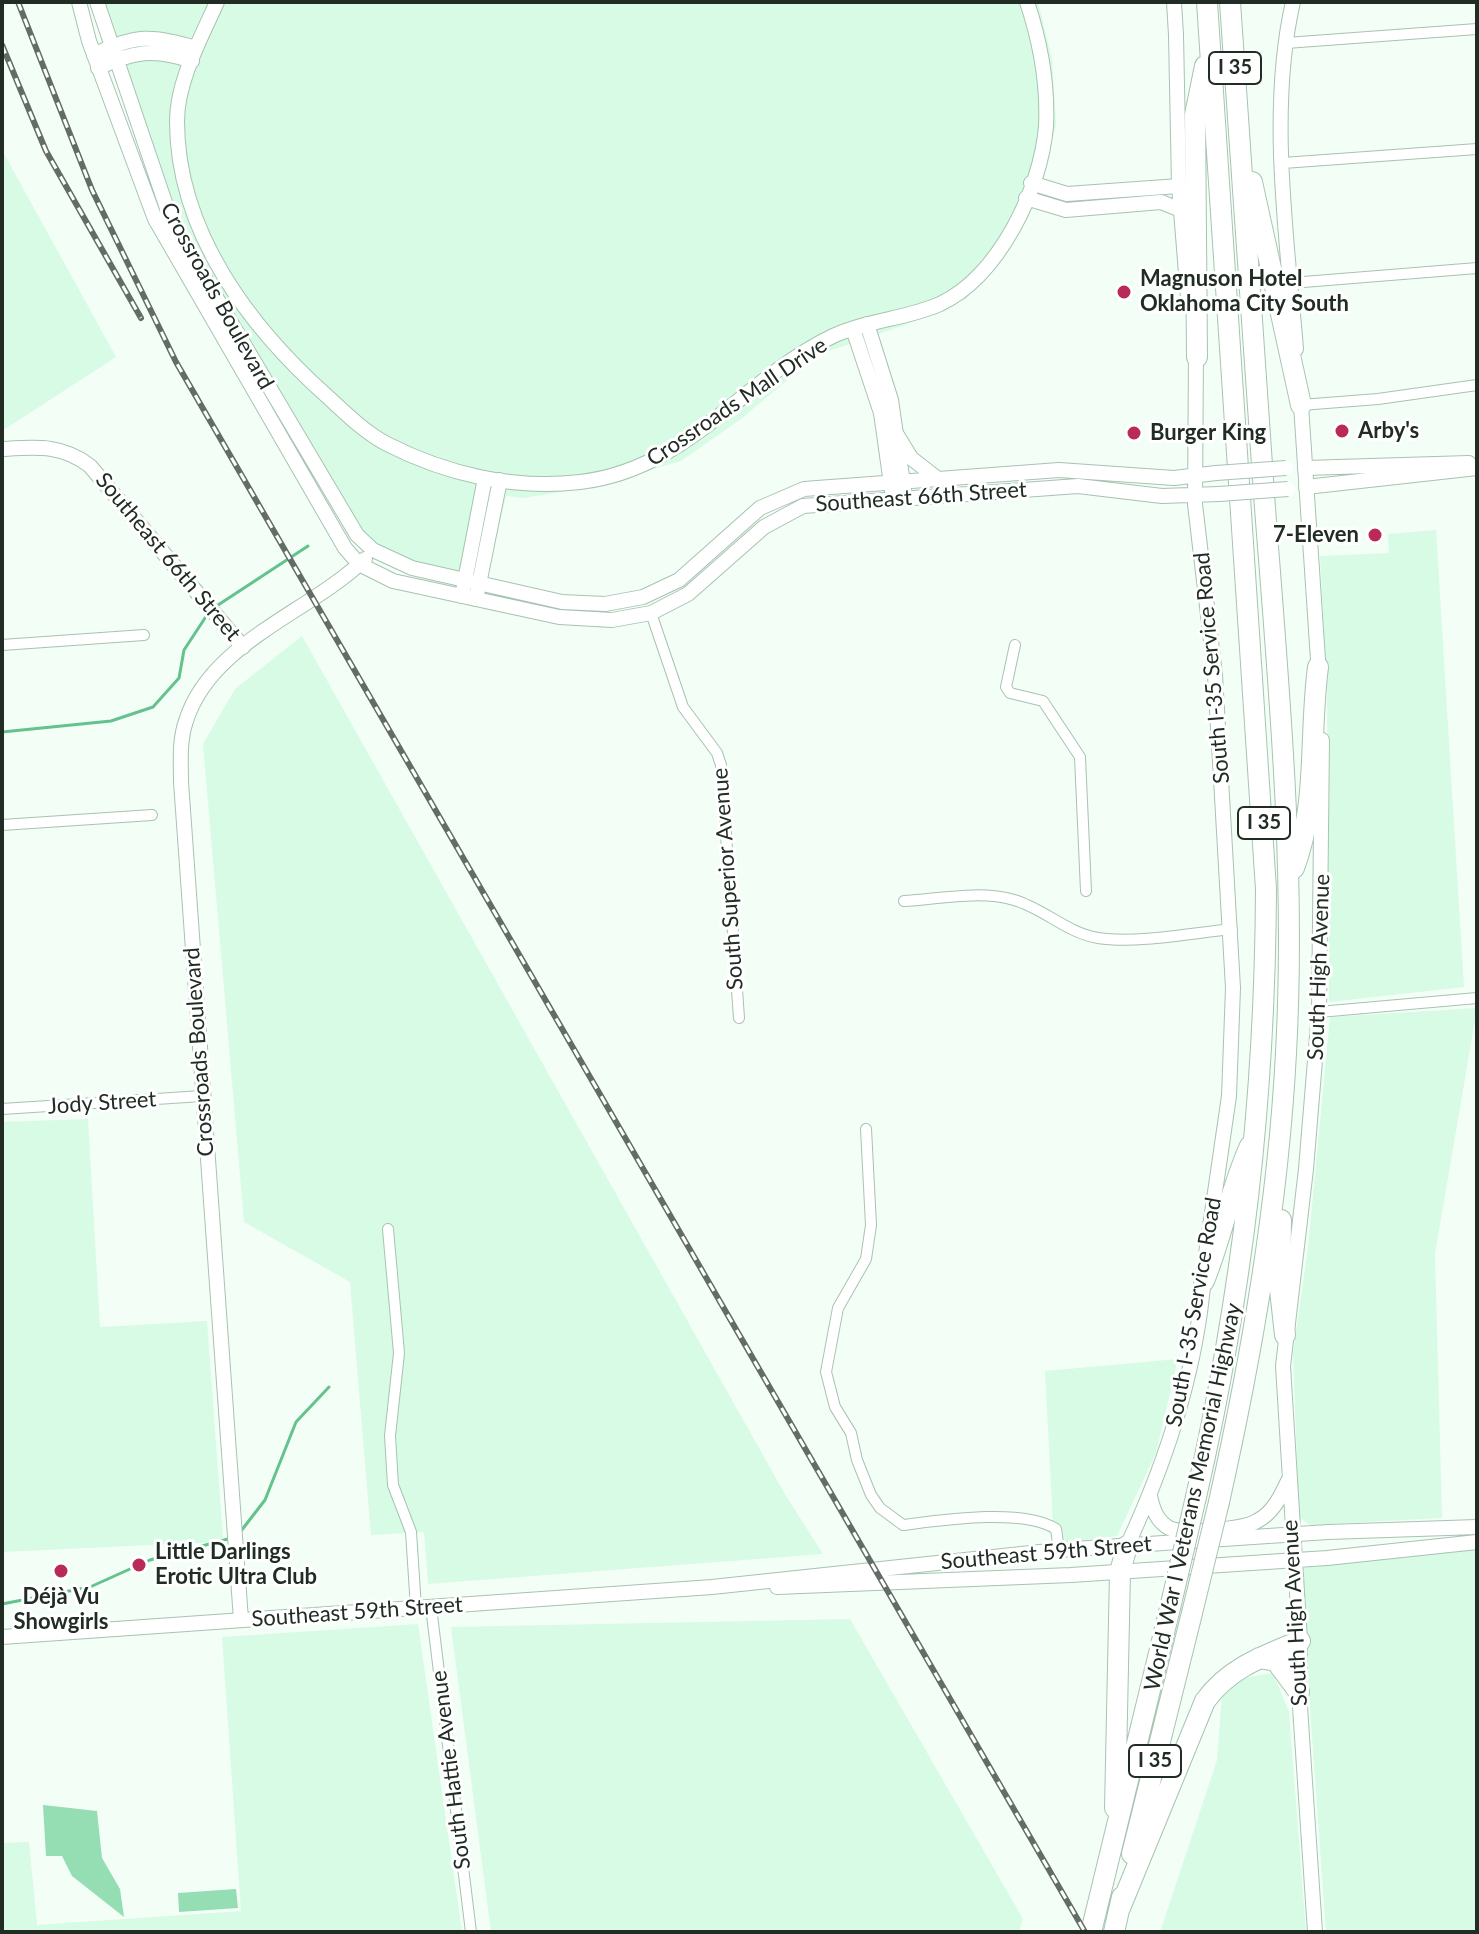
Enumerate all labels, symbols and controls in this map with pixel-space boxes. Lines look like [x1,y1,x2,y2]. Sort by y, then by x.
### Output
road number: I 35 [1209,52,1261,84]
street label: Crossroads Boulevard [155,198,279,394]
place label: Magnuson Hotel Oklahoma City South [1140,266,1349,318]
marker: Magnuson Hotel Oklahoma City South [1115,283,1133,301]
street label: Crossroads Mall Drive [642,332,832,472]
place label: Arby's [1358,418,1419,444]
place label: Burger King [1150,420,1266,446]
marker: Arby's [1333,422,1351,440]
marker: Burger King [1125,424,1143,442]
street label: Southeast 66th Street [90,467,246,647]
street label: Southeast 66th Street [815,476,1027,518]
place label: 7-Eleven [1273,522,1359,548]
marker: 7-Eleven [1366,526,1384,544]
street label: South I-35 Service Road [1189,551,1235,785]
street label: South Superior Avenue [707,767,749,991]
road number: I 35 [1238,807,1290,839]
street label: South High Avenue [1303,873,1335,1061]
street label: Crossroads Boulevard [179,947,219,1157]
street label: Jody Street [47,1086,157,1120]
street label: South I-35 Service Road [1161,1195,1227,1429]
street label: World War I Veterans Memorial Highway [1139,1301,1247,1693]
street label: South High Avenue [1277,1519,1313,1707]
street label: Southeast 59th Street [939,1531,1153,1575]
place label: Little Darlings Erotic Ultra Club [155,1539,317,1590]
marker: Little Darlings Erotic Ultra Club [130,1556,148,1574]
marker: Déjà Vu Showgirls [52,1562,70,1580]
place label: Déjà Vu Showgirls [14,1584,108,1636]
street label: Southeast 59th Street [251,1591,463,1633]
street label: South Hattie Avenue [426,1669,476,1871]
road number: I 35 [1129,1745,1181,1777]

